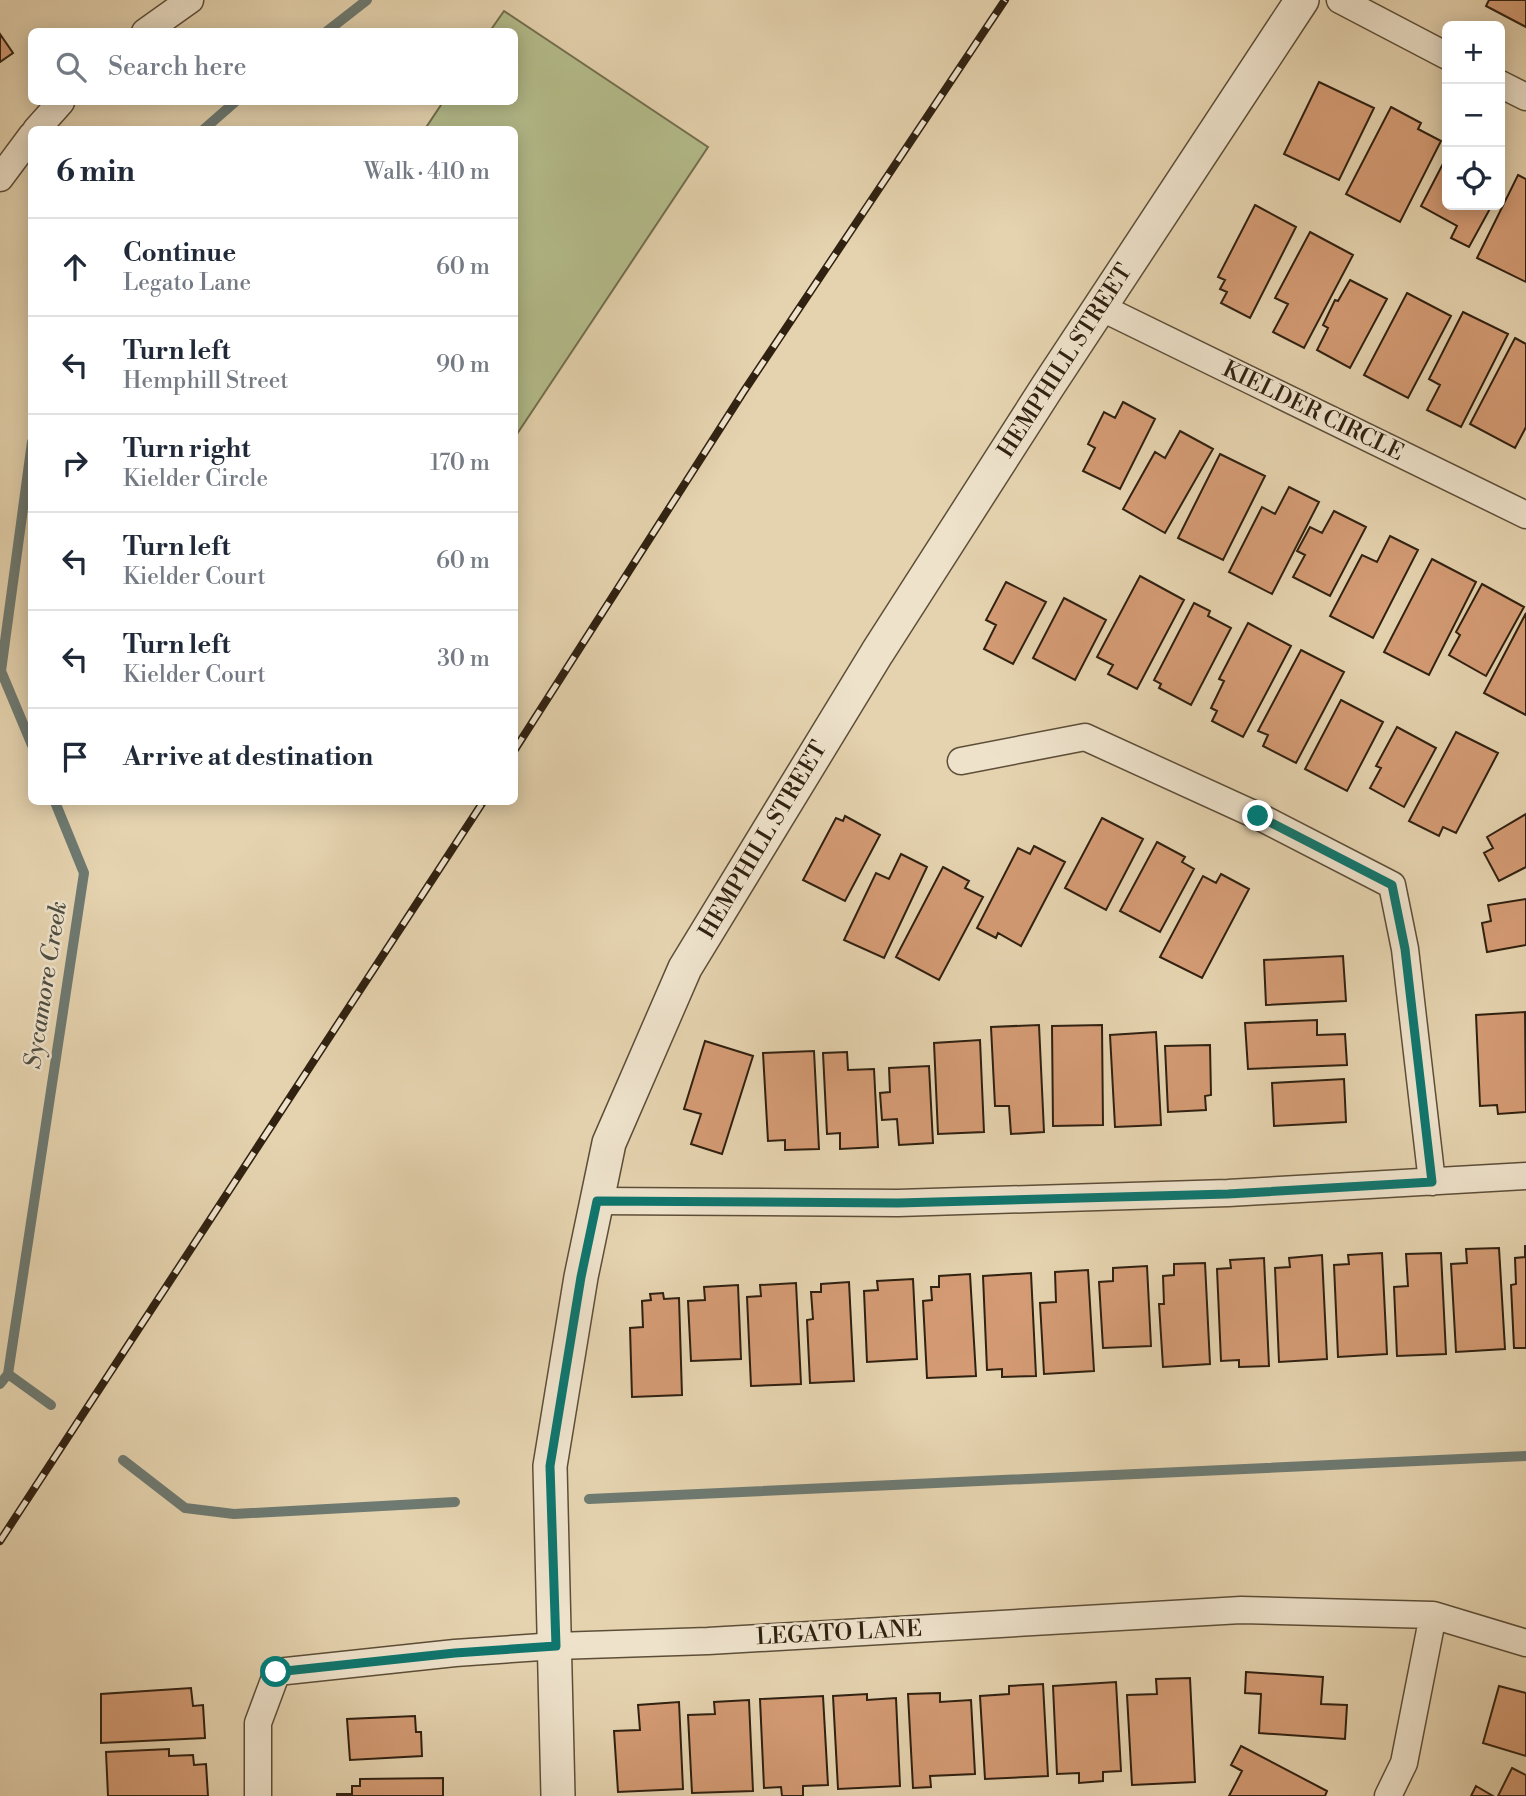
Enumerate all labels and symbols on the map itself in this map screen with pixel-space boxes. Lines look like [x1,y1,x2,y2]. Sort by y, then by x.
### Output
street label: HEMPHILL STREET [992,259,1138,463]
street label: KIELDER CIRCLE [1218,355,1408,467]
street label: HEMPHILL STREET [693,736,833,944]
route end [1242,800,1273,831]
water label: Sycamore Creek [18,899,74,1071]
street label: LEGATO LANE [755,1615,923,1651]
route start [260,1656,291,1687]

